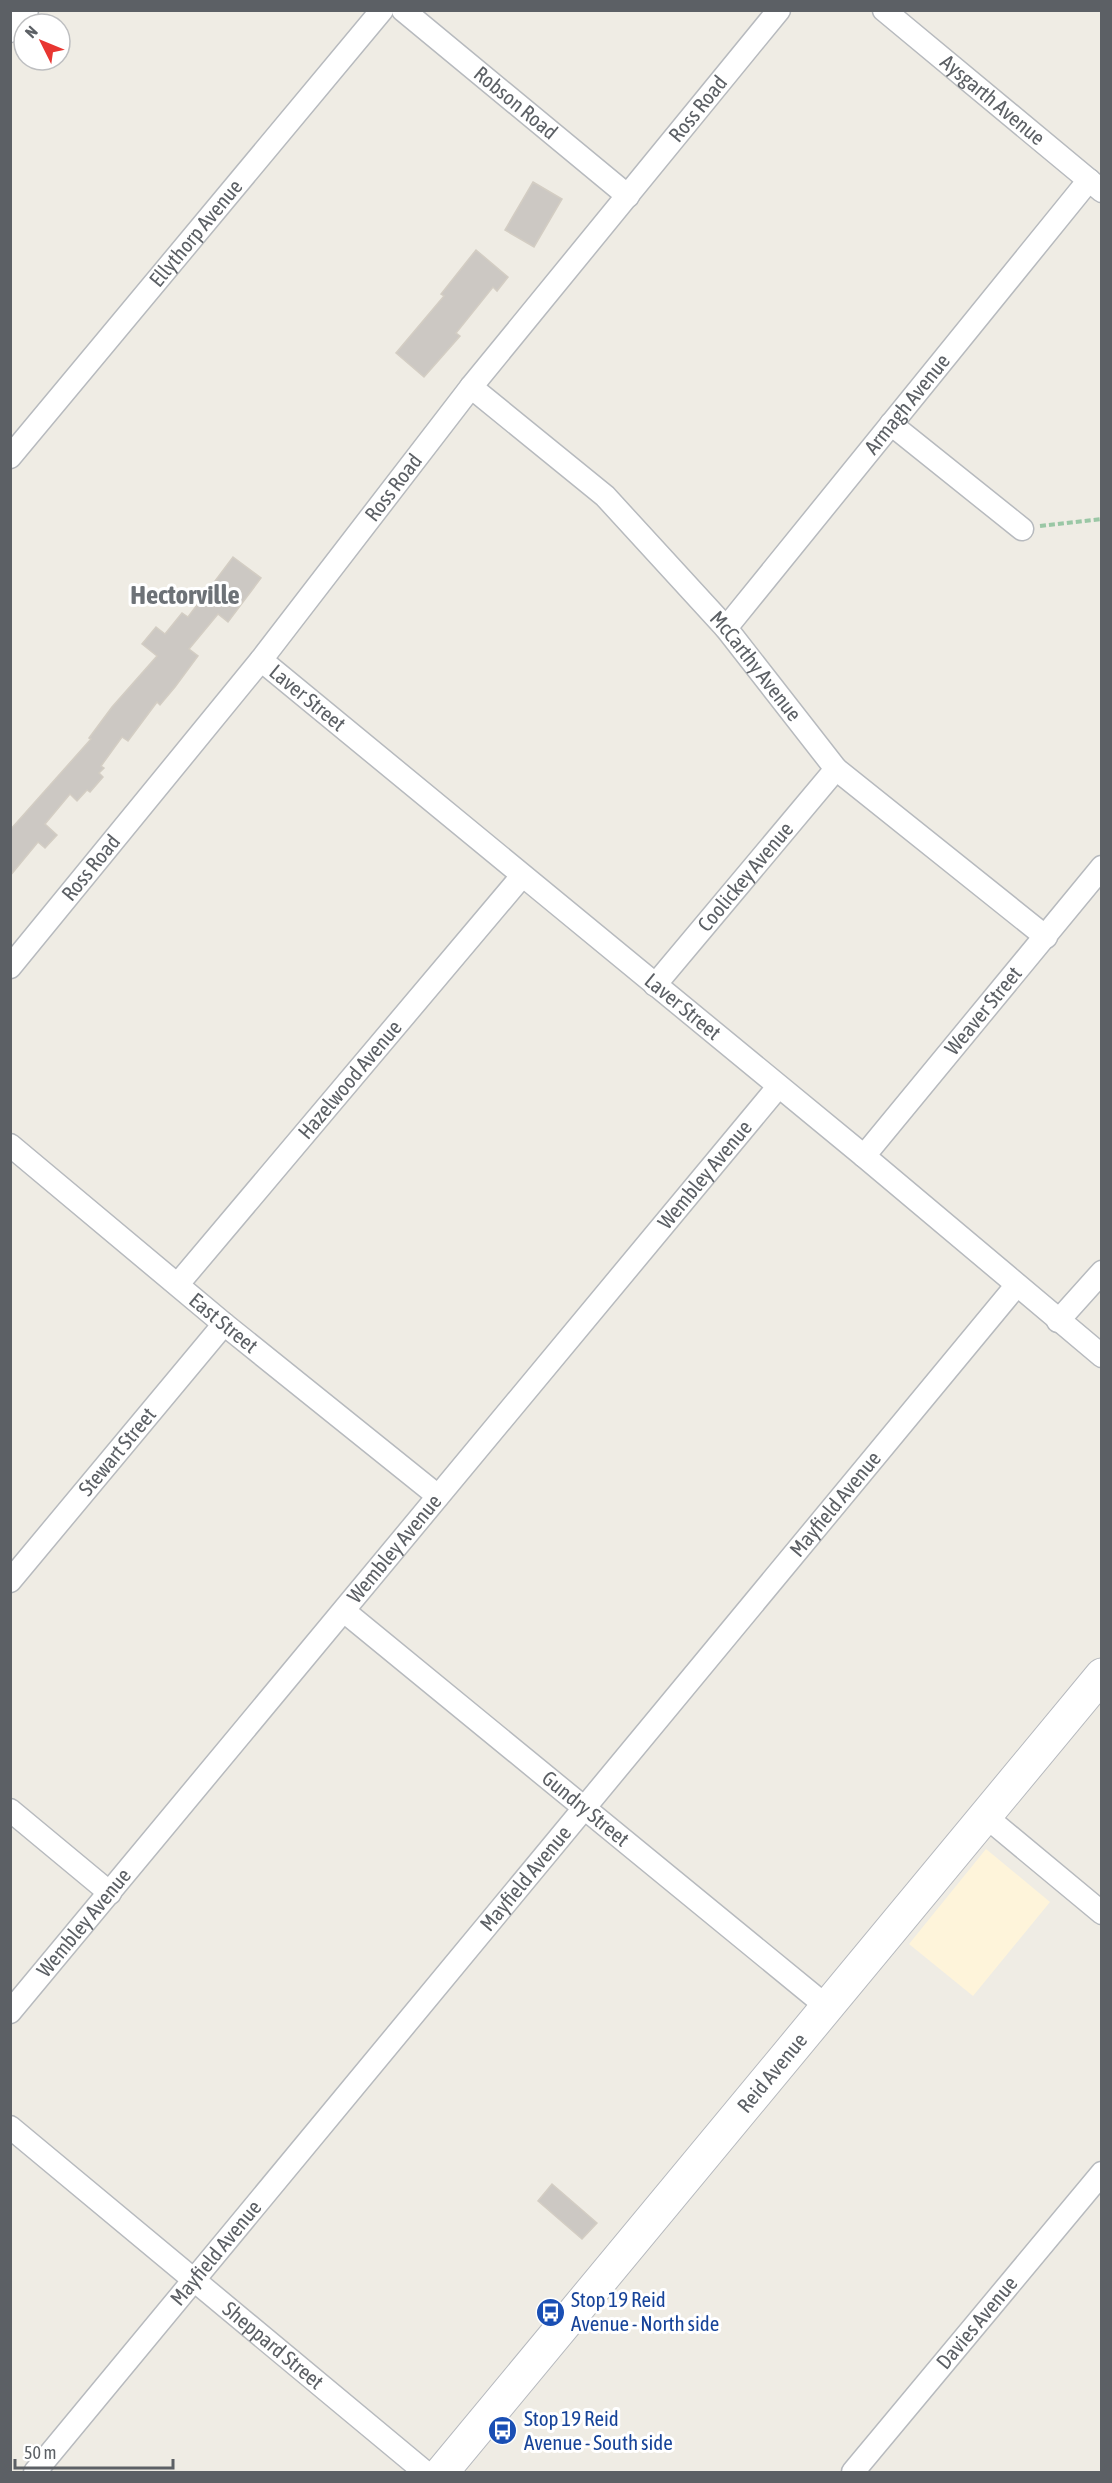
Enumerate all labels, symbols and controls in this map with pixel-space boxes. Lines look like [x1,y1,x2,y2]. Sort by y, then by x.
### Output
north arrow [12,12,72,72]
text: N [21,22,41,41]
street label: Aysgarth Avenue [936,49,1050,149]
street label: Robson Road [470,61,563,144]
street label: Ross Road [663,70,731,146]
street label: Ellythorp Avenue [144,174,247,291]
street label: Armagh Avenue [859,349,954,458]
street label: Ross Road [359,449,426,525]
district label: Hectorville [130,579,240,610]
street label: McCarthy Avenue [706,606,807,725]
street label: Laver Street [265,659,351,736]
street label: Coolickey Avenue [692,817,797,936]
street label: Ross Road [56,829,124,905]
street label: Weaver Street [939,961,1026,1059]
street label: Laver Street [640,968,726,1044]
street label: Hazelwood Avenue [293,1015,406,1143]
street label: Wembley Avenue [652,1115,756,1233]
street label: East Street [185,1287,263,1357]
street label: Stewart Street [73,1402,160,1500]
street label: Mayfield Avenue [784,1446,885,1561]
street label: Wembley Avenue [342,1489,446,1607]
street label: Gundry Street [538,1765,634,1851]
street label: Mayfield Avenue [475,1821,575,1935]
street label: Wembley Avenue [31,1863,135,1981]
street label: Reid Avenue [732,2028,811,2117]
street label: Mayfield Avenue [165,2195,266,2310]
street label: Davies Avenue [931,2271,1022,2373]
place label: Stop 19 Reid Avenue - North side [571,2287,719,2335]
street label: Sheppard Street [218,2296,329,2394]
bus stop icon: Stop 19 Reid Avenue - North side [534,2296,566,2328]
place label: Stop 19 Reid Avenue - South side [524,2406,673,2454]
bus stop icon: Stop 19 Reid Avenue - South side [487,2415,519,2447]
scale bar [15,2432,172,2470]
text: 50 m [24,2442,56,2463]

